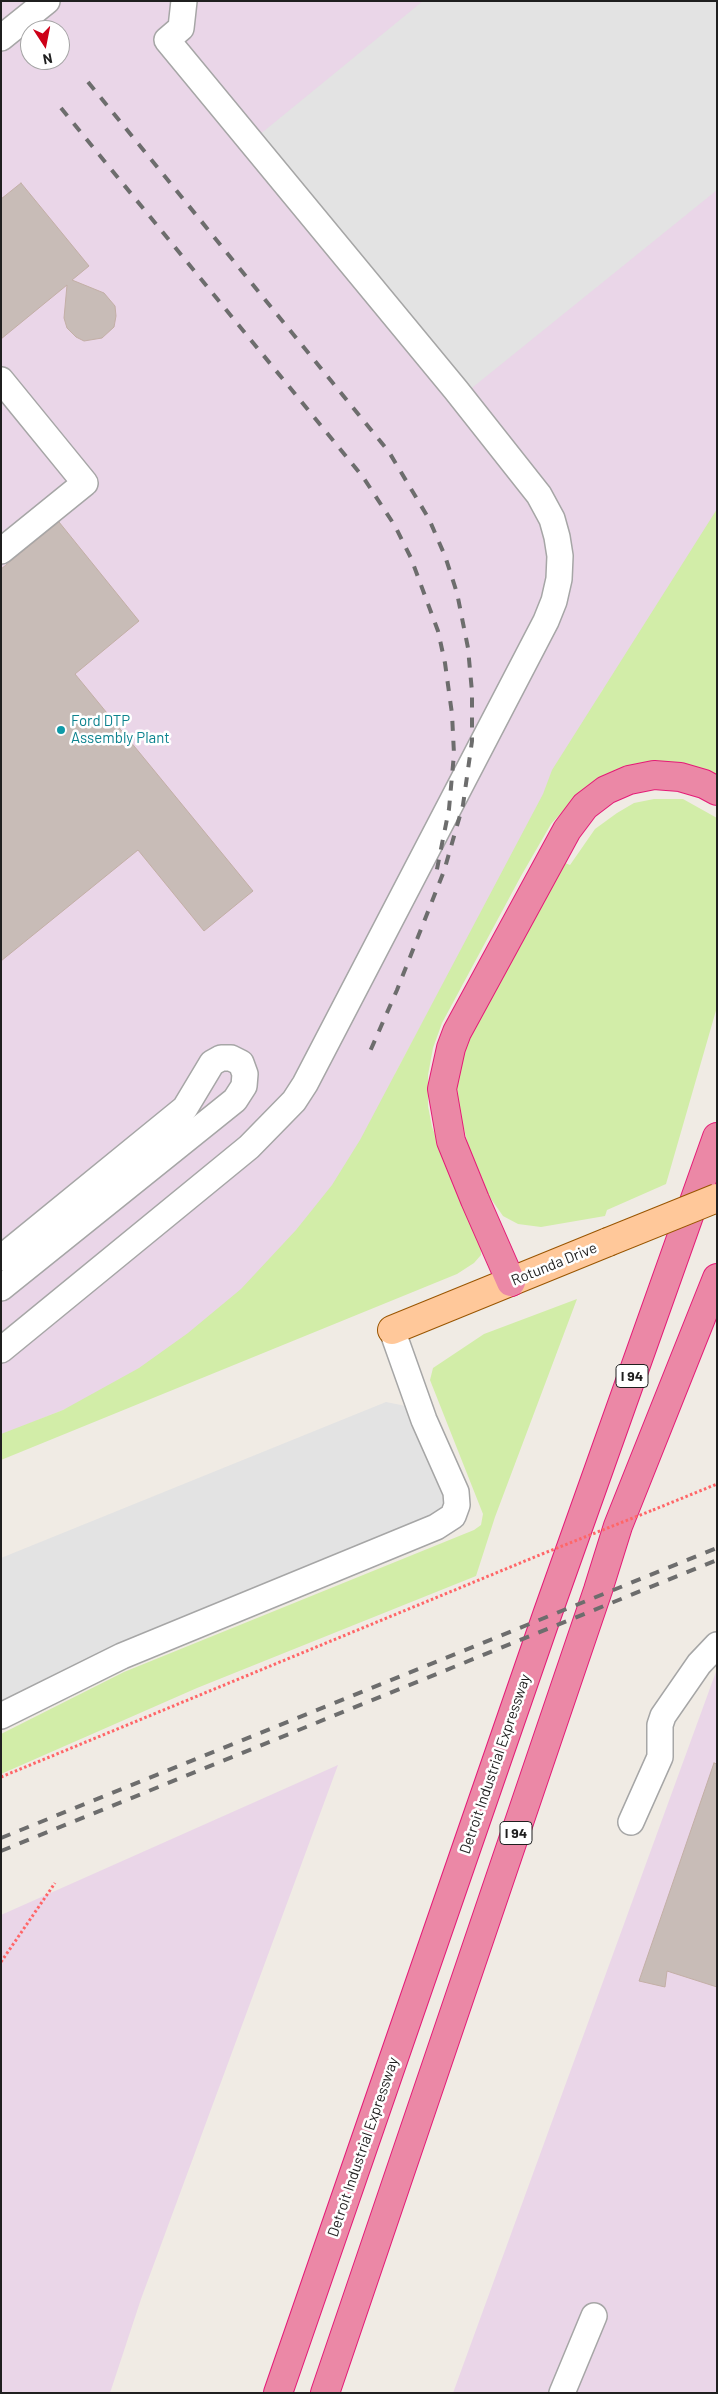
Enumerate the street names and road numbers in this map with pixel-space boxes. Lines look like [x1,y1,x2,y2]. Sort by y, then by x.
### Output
street label: Rotunda Drive [508,1239,600,1289]
road number: I 94 [616,1364,648,1388]
street label: Detroit Industrial Expressway [456,1672,534,1856]
road number: I 94 [500,1822,532,1845]
street label: Detroit Industrial Expressway [324,2055,402,2239]

